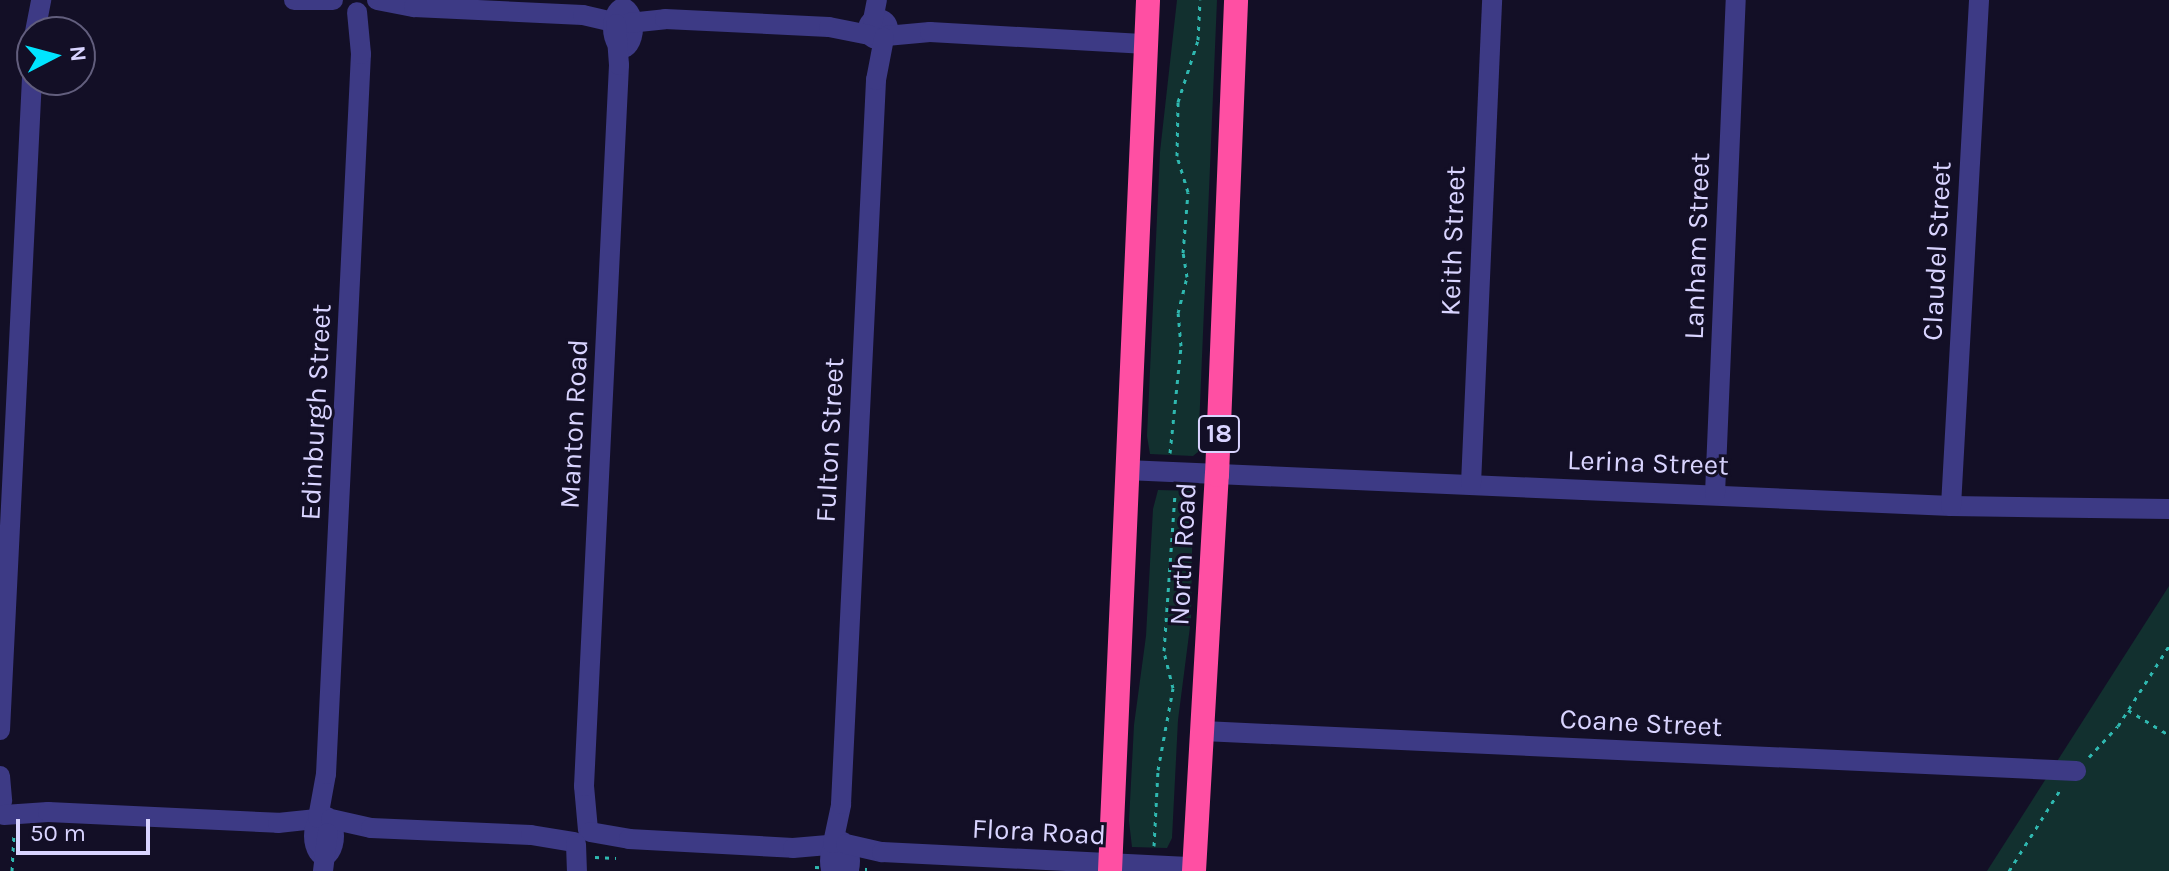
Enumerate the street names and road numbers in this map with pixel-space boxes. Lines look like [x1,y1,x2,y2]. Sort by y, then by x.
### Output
street label: Lanham Street [1677,152,1717,340]
street label: Claudel Street [1916,160,1958,342]
street label: Keith Street [1434,165,1472,317]
street label: Edinburgh Street [294,303,338,521]
street label: Manton Road [553,338,595,510]
street label: Fulton Street [809,357,851,523]
road number: 18 [1197,412,1241,456]
street label: Lerina Street [1567,443,1729,483]
street label: North Road [1162,482,1204,626]
street label: Coane Street [1559,702,1723,744]
street label: Flora Road [971,812,1107,852]

